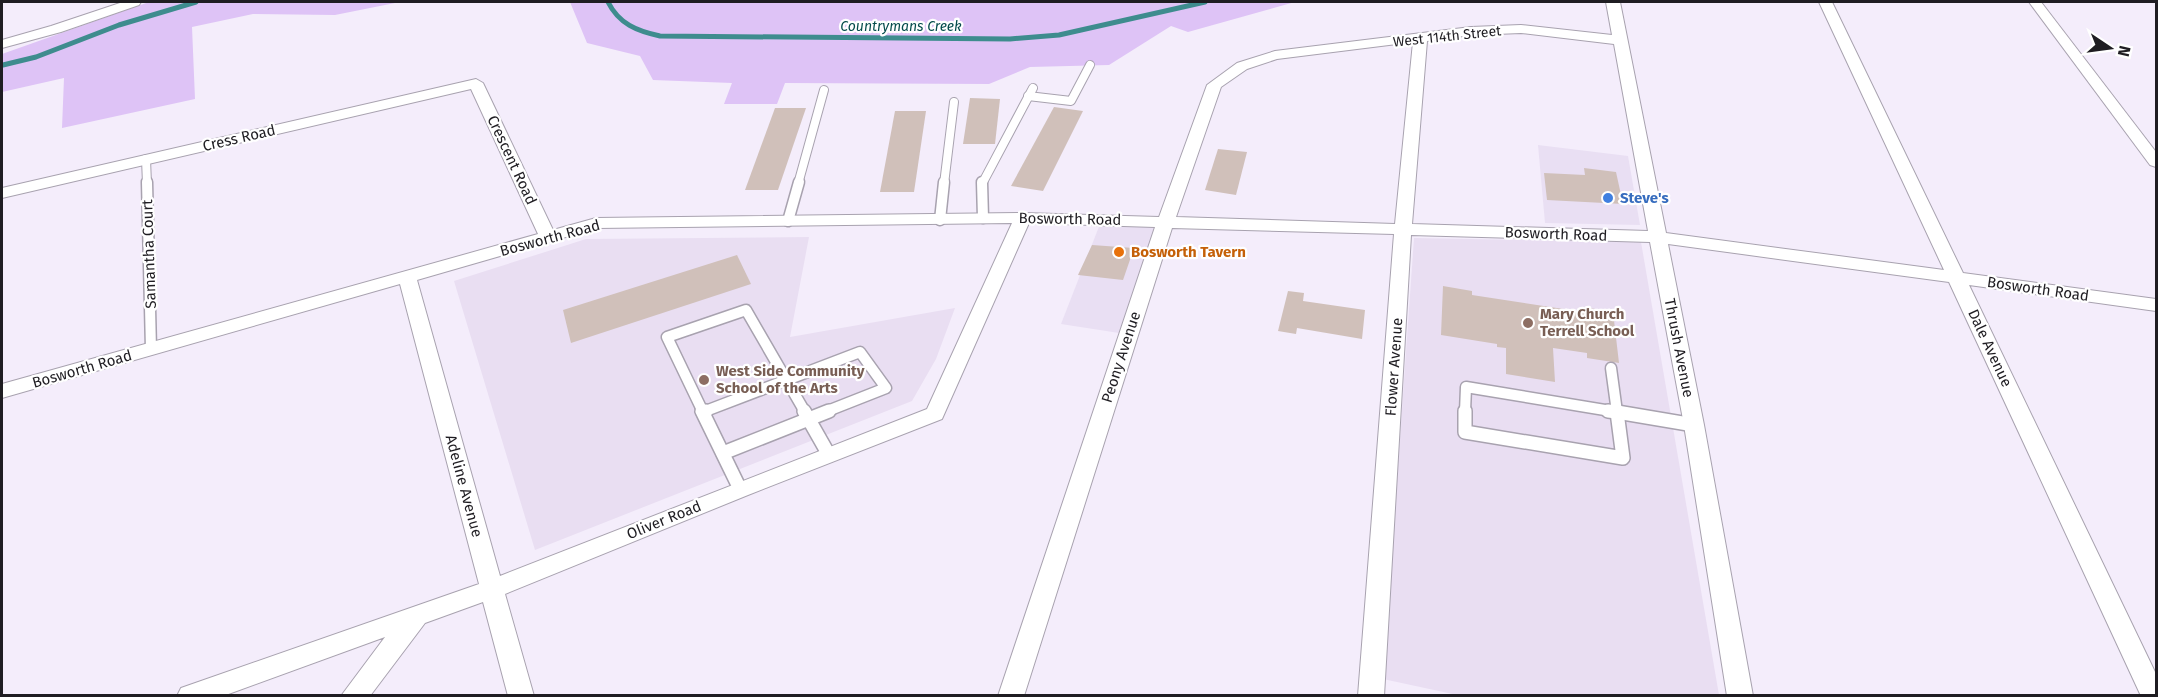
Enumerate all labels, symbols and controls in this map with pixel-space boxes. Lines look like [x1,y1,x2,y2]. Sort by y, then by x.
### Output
water label: Countrymans Creek [840,18,962,35]
north arrow [2080,18,2140,78]
street label: West 114th Street [1392,22,1503,51]
text: N [2114,44,2135,59]
street label: Crescent Road [483,112,541,208]
street label: Cress Road [201,121,277,155]
place label: Steve's [1620,189,1669,207]
marker: Steve's [1601,191,1615,205]
street label: Samantha Court [138,198,160,309]
street label: Bosworth Road [1018,209,1122,229]
street label: Bosworth Road [498,216,602,260]
street label: Bosworth Road [1504,223,1608,245]
place label: Bosworth Tavern [1131,243,1246,261]
marker: Bosworth Tavern [1112,245,1126,259]
street label: Bosworth Road [1986,273,2090,305]
street label: Thrush Avenue [1661,297,1697,399]
place label: Mary Church Terrell School [1540,305,1635,340]
street label: Dale Avenue [1964,306,2016,390]
street label: Peony Avenue [1098,309,1144,405]
marker: Mary Church Terrell School [1521,316,1535,330]
street label: Flower Avenue [1382,317,1406,417]
street label: Bosworth Road [30,346,134,392]
place label: West Side Community School of the Arts [716,362,865,397]
marker: West Side Community School of the Arts [697,373,711,387]
street label: Adeline Avenue [442,433,486,539]
street label: Oliver Road [624,497,704,543]

